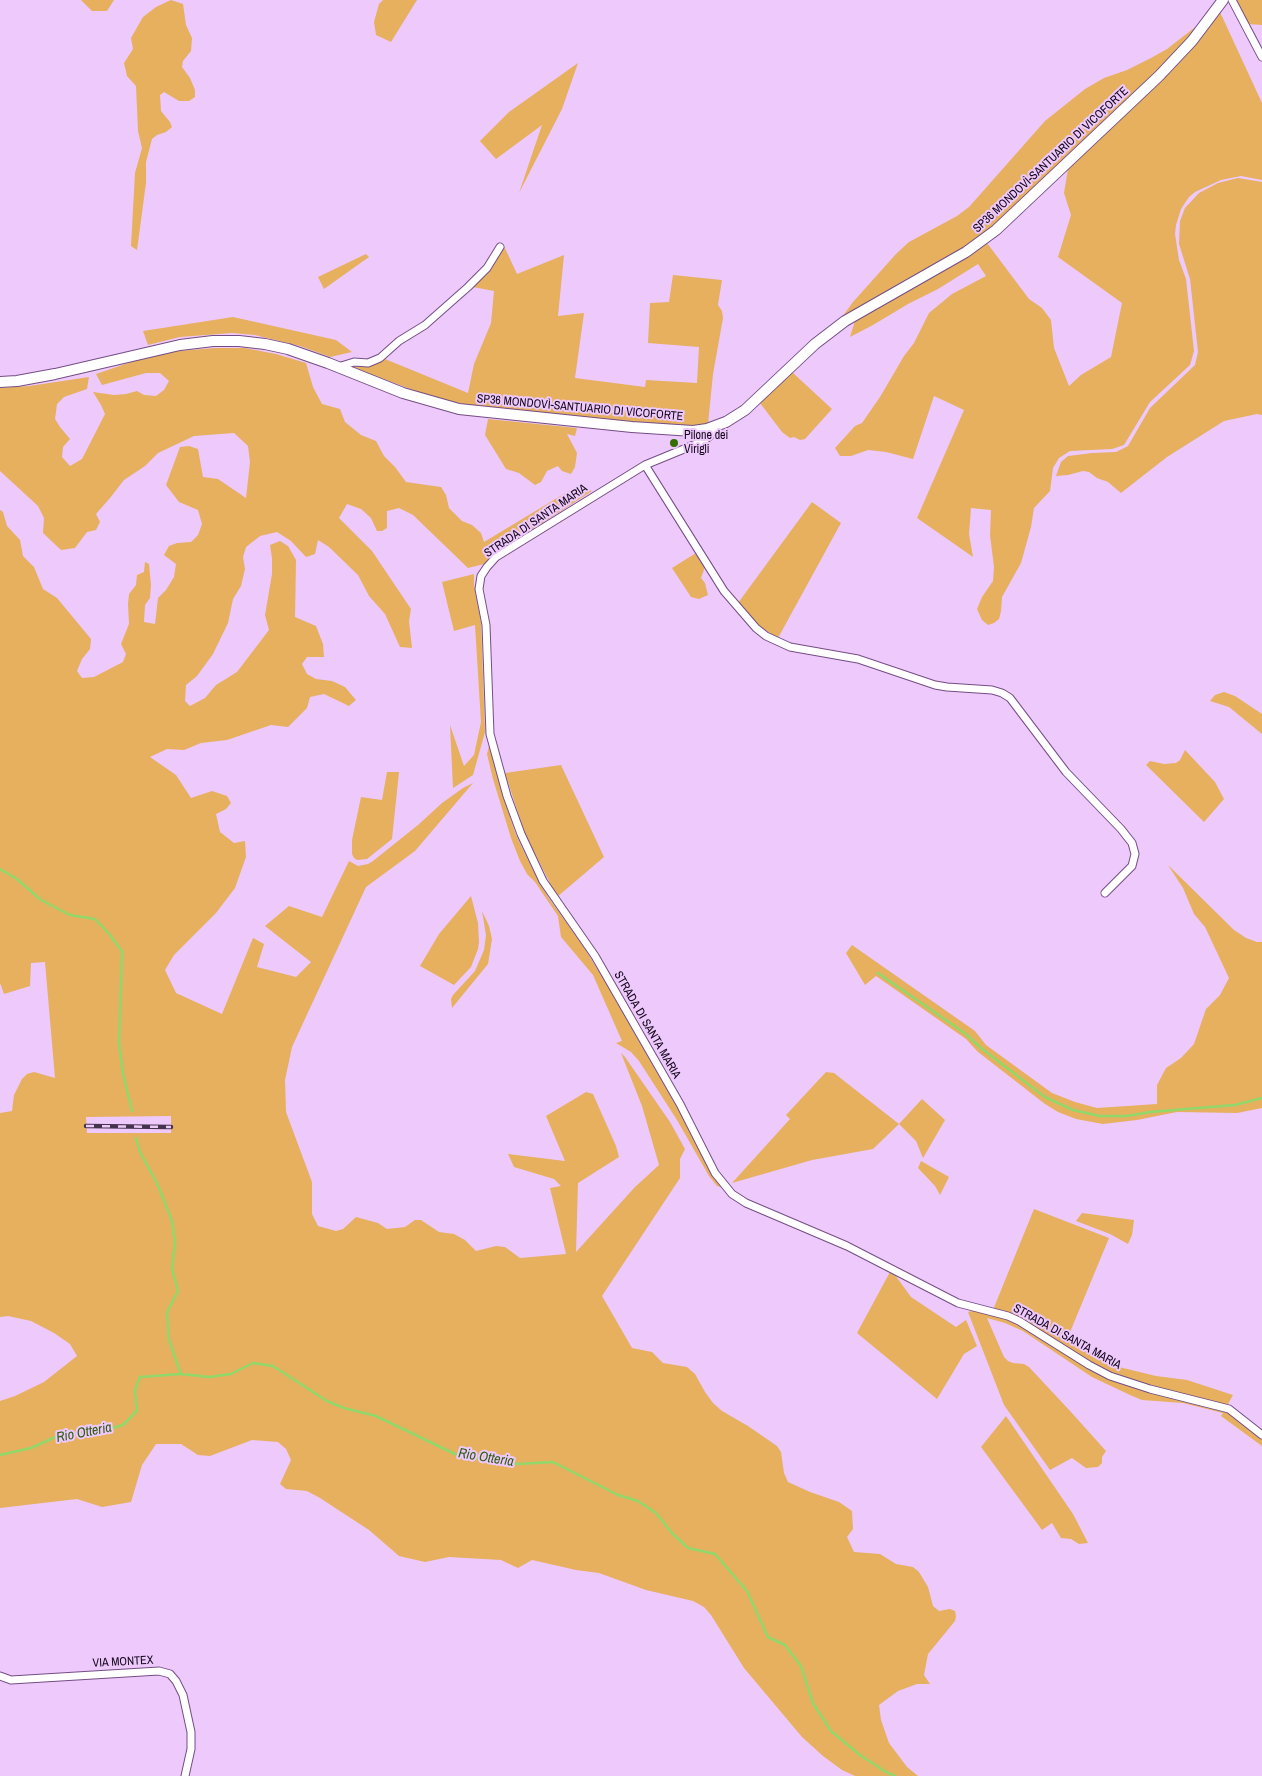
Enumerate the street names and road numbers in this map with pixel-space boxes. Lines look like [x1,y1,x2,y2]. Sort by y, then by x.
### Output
street label: SP36 MONDOVÌ-SANTUARIO DI VICOFORTE [970,84,1132,236]
street label: SP36 MONDOVÌ-SANTUARIO DI VICOFORTE [476,392,684,424]
street label: STRADA DI SANTA MARIA [482,481,590,561]
street label: STRADA DI SANTA MARIA [610,969,684,1081]
street label: STRADA DI SANTA MARIA [1011,1301,1123,1373]
street label: VIA MONTEX [92,1653,154,1671]

